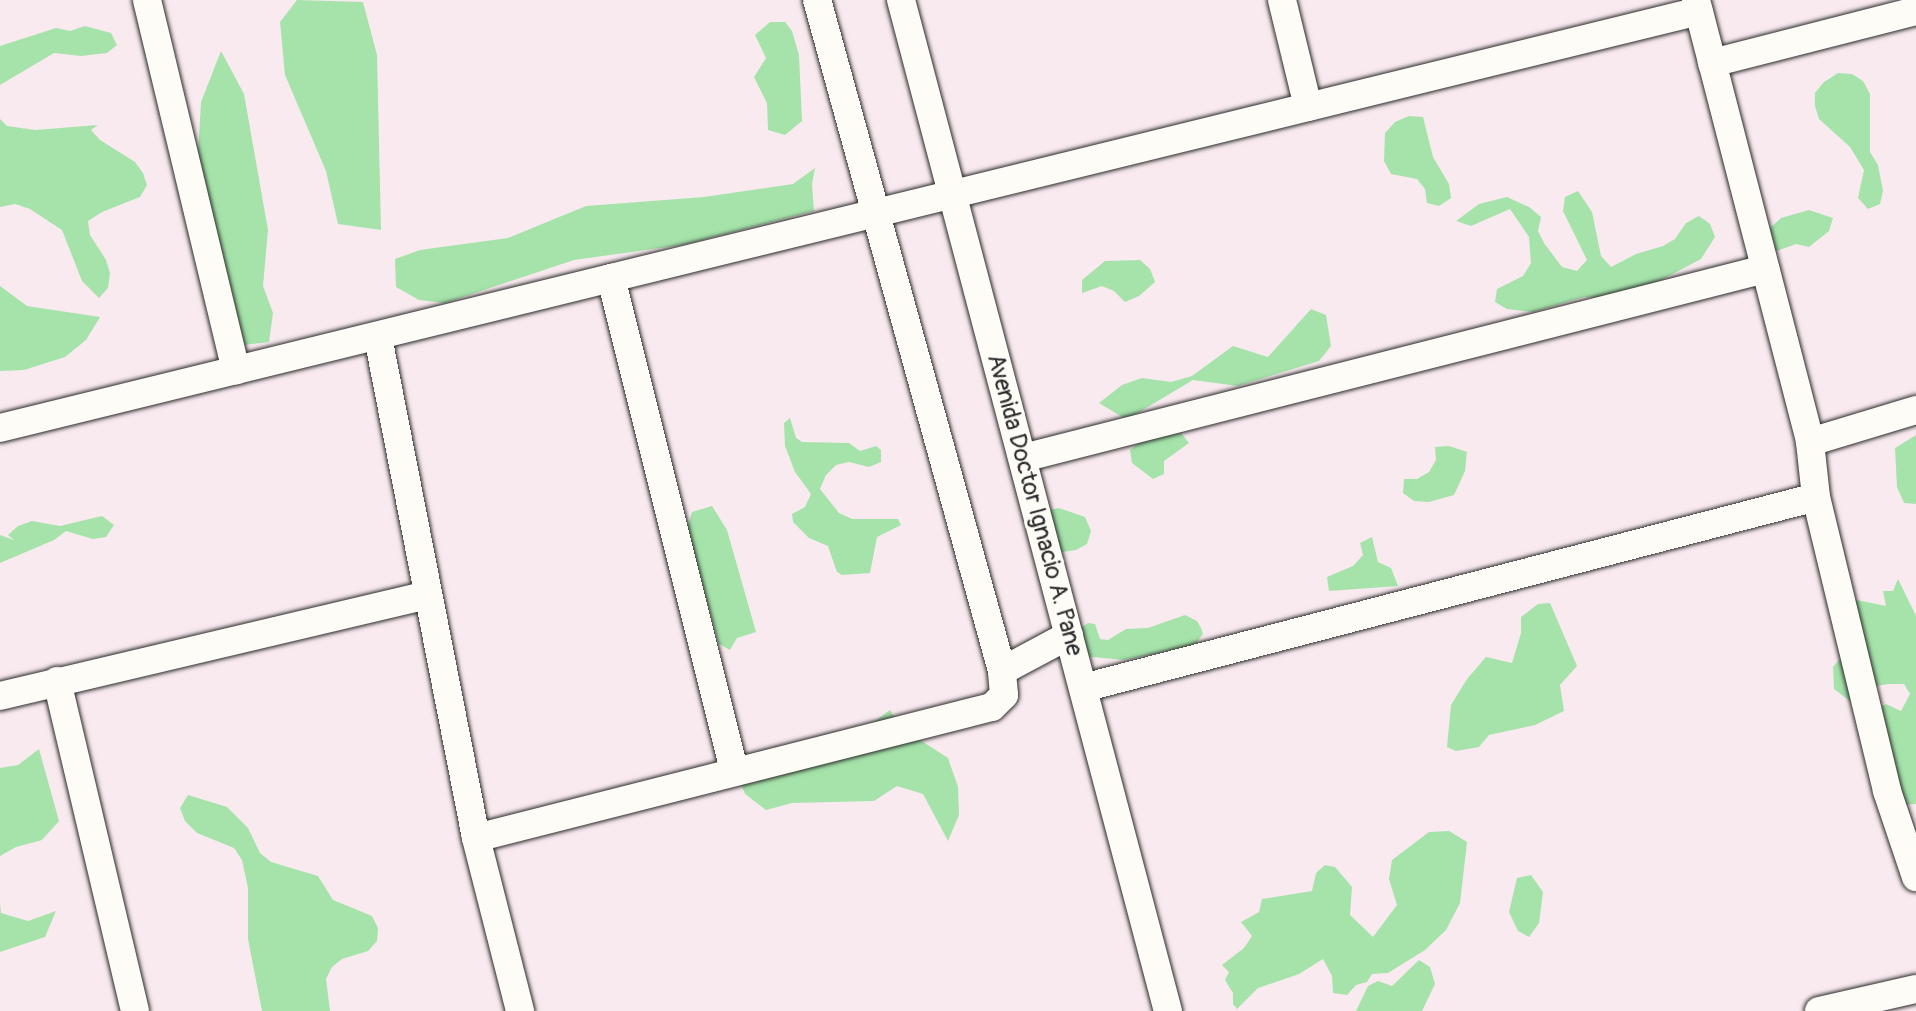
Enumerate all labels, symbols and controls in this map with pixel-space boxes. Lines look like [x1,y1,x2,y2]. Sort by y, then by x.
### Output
street label: Avenida Doctor Ignacio A. Pane [981,351,1089,659]

